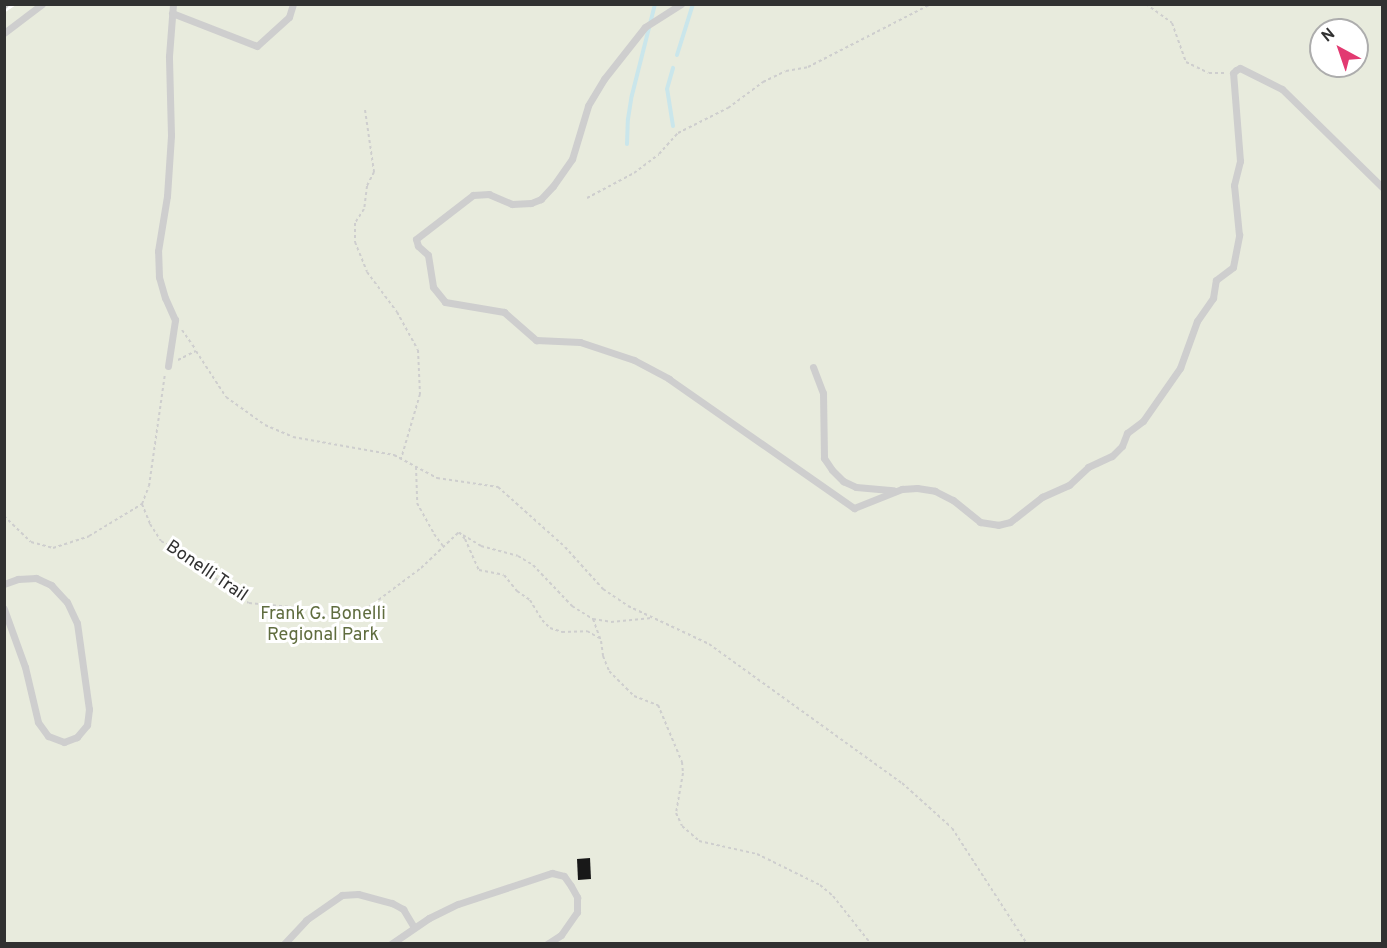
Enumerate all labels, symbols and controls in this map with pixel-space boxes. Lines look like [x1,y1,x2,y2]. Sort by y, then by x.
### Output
north arrow [1309,18,1369,78]
text: N [1318,24,1340,47]
street label: Bonelli Trail [161,537,251,607]
park label: Frank G. Bonelli Regional Park [260,605,386,648]

